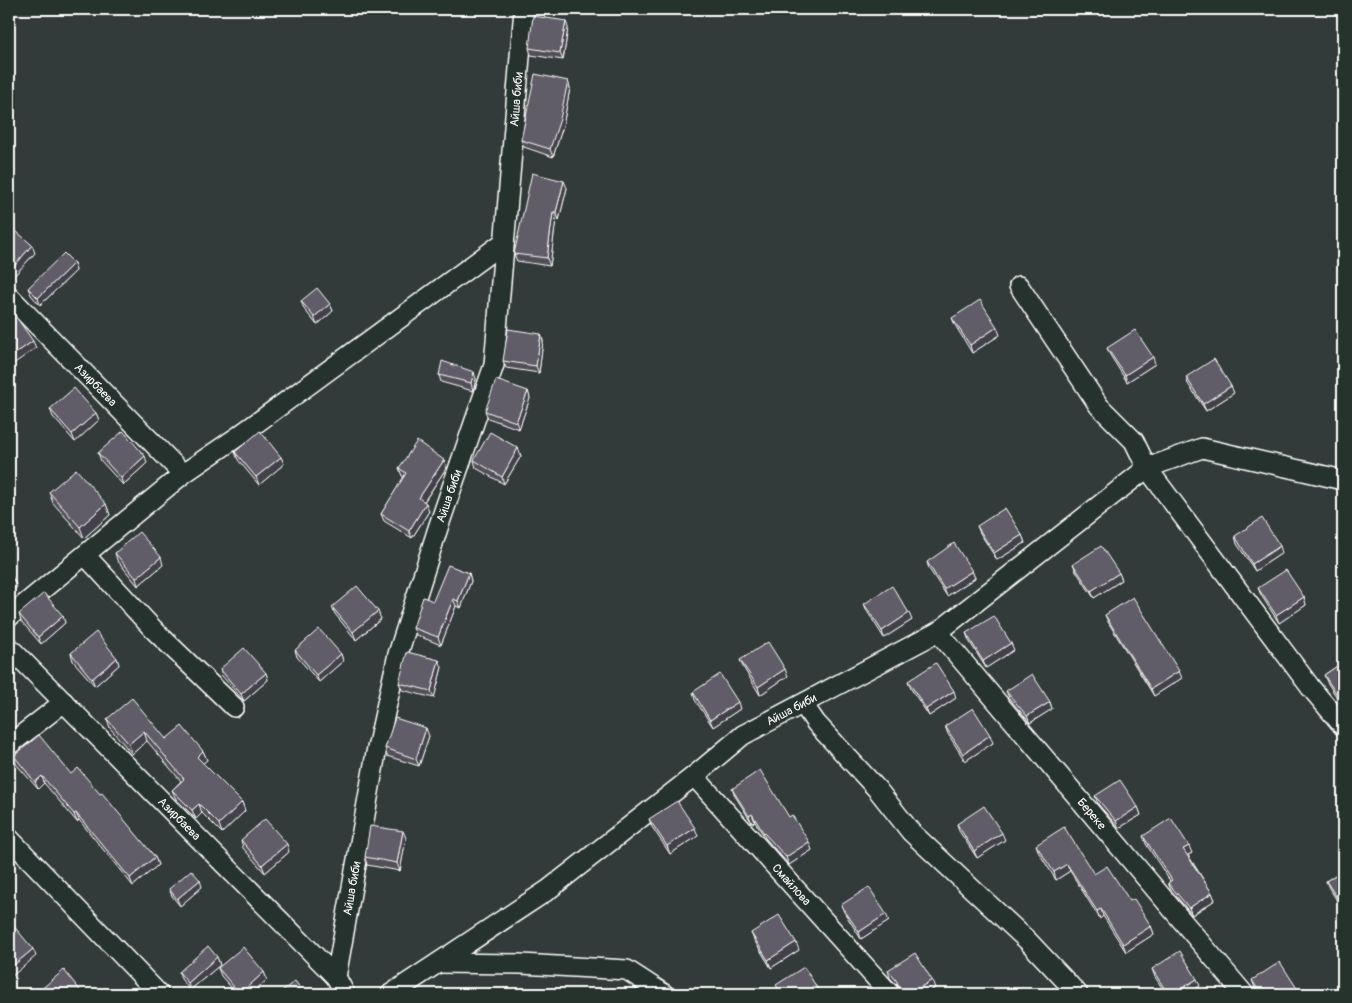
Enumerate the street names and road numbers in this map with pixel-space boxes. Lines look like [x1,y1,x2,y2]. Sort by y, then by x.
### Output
street label: Айша биби [507,71,527,127]
street label: Азирбаева [71,360,120,410]
street label: Айша биби [433,467,466,524]
street label: Айша биби [764,690,820,729]
street label: Азирбаева [154,795,204,844]
street label: Береке [1074,795,1109,833]
street label: Айша биби [340,860,365,917]
street label: Смайлова [769,861,814,909]

